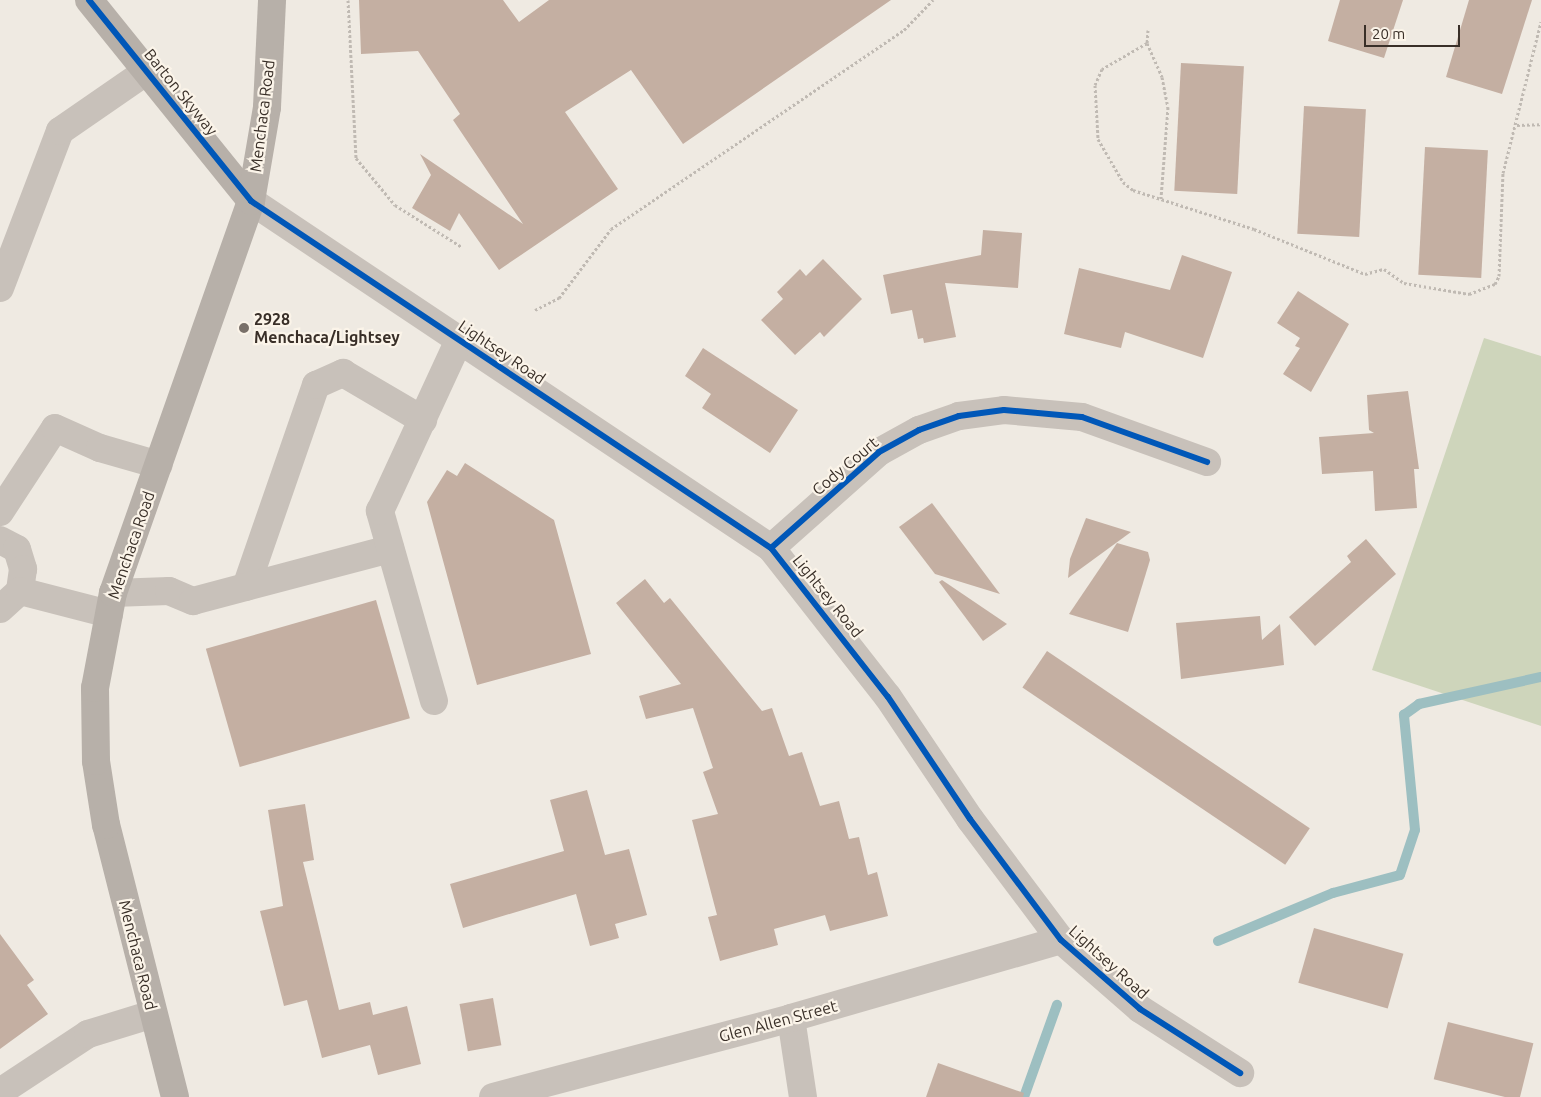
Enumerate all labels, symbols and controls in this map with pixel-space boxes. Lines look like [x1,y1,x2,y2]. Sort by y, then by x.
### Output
scale bar [1366,15,1462,47]
text: 20 m [1372,25,1405,42]
street label: Barton Skyway [140,45,222,139]
street label: Menchaca Road [246,59,278,173]
place label: 2928 Menchaca/Lightsey [254,309,400,347]
street label: Lightsey Road [455,316,549,388]
marker: 2928 Menchaca/Lightsey [238,322,250,334]
street label: Cody Court [808,433,882,499]
street label: Menchaca Road [104,489,158,601]
street label: Lightsey Road [789,551,867,641]
street label: Menchaca Road [115,898,161,1012]
street label: Lightsey Road [1065,921,1153,1003]
street label: Glen Allen Street [717,996,839,1046]

